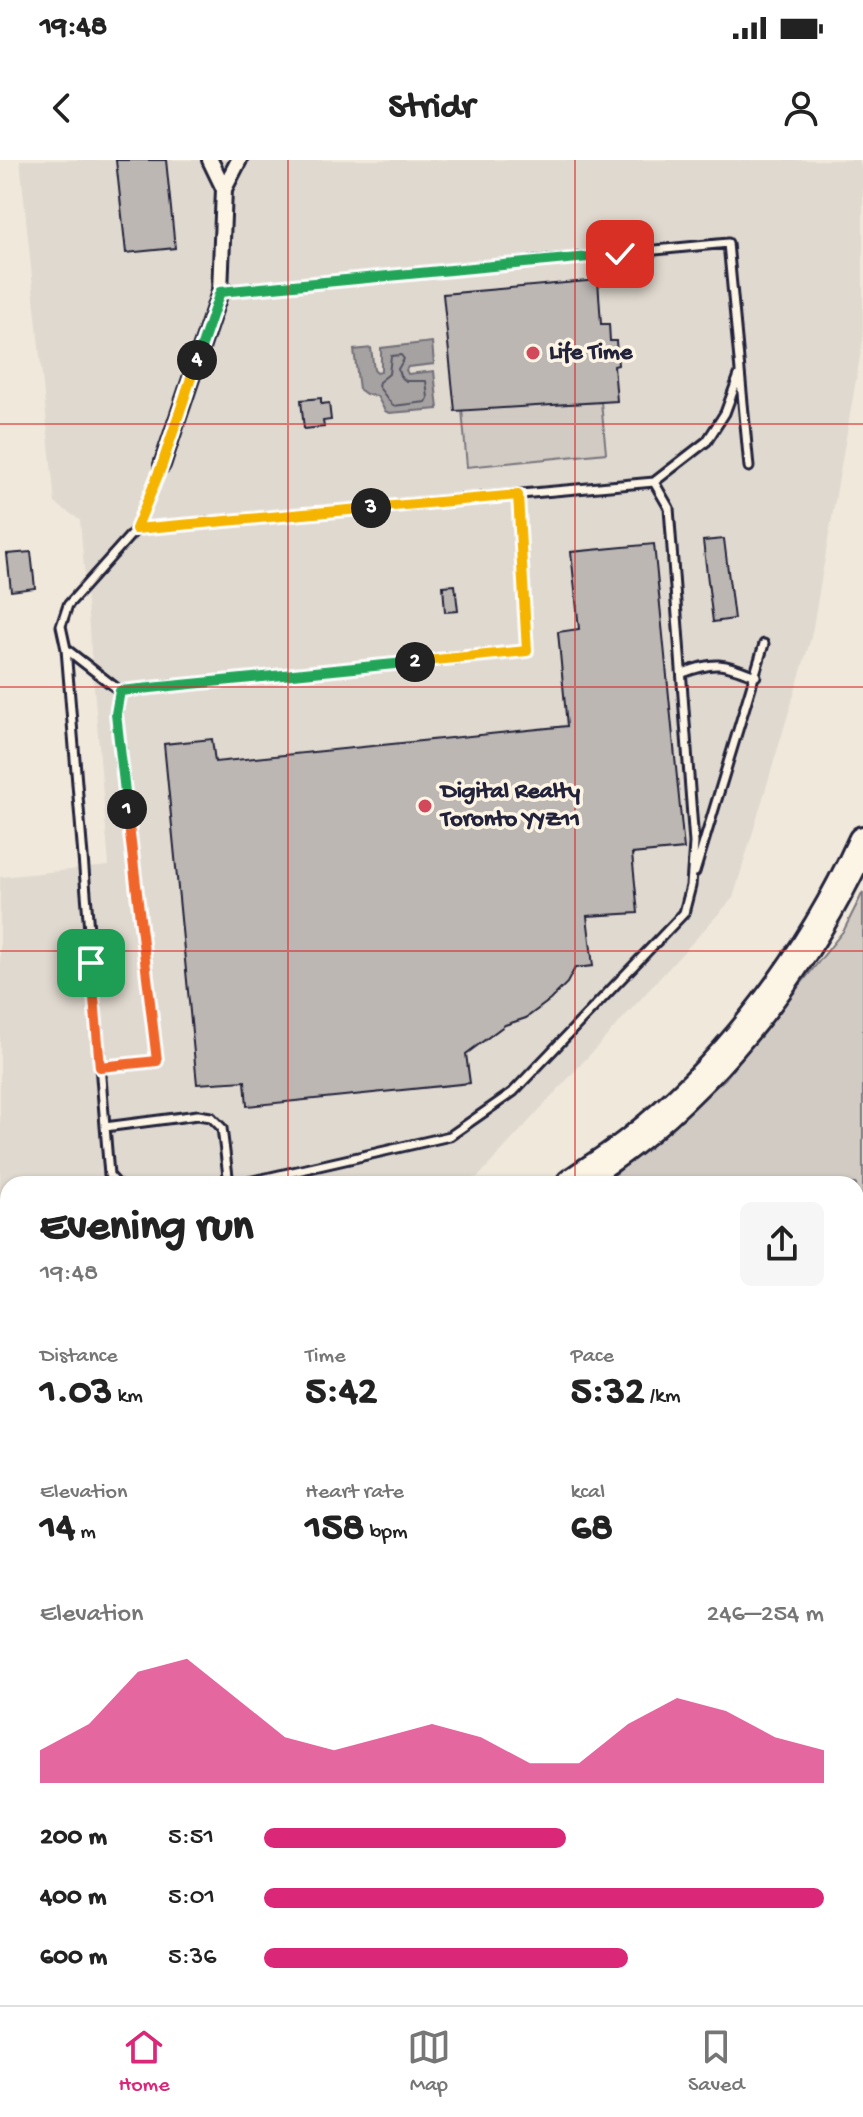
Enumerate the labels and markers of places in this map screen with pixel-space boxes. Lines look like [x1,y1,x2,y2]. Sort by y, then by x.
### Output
pin [586,220,654,288]
place label: Life Time [549,339,634,368]
pin: 4 [177,340,217,380]
marker: Life Time [524,344,542,362]
pin: 3 [351,488,391,528]
pin: 2 [395,642,435,682]
place label: Digital Realty Toronto YYZ11 [439,778,580,835]
pin: 1 [107,789,147,829]
marker: Digital Realty Toronto YYZ11 [416,797,434,815]
pin [57,929,125,997]

